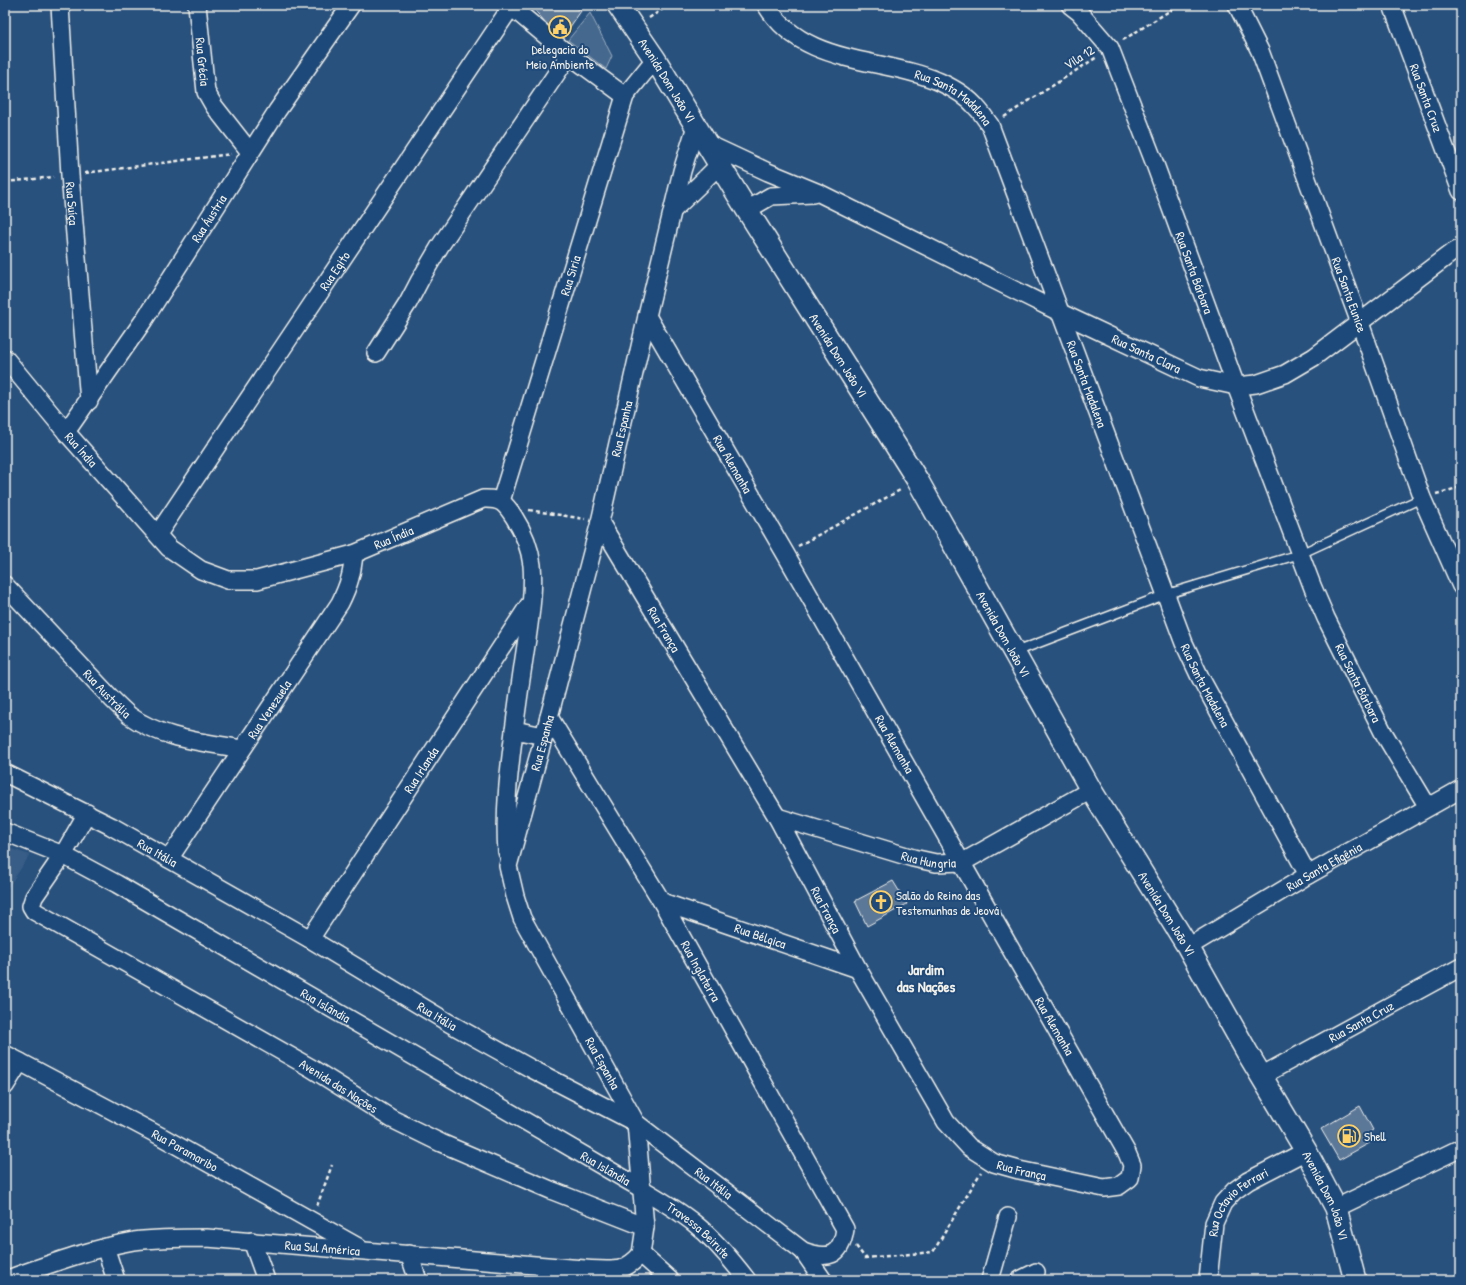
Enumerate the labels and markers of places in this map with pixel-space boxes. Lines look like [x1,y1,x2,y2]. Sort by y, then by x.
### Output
public building icon: Delegacia do Meio Ambiente [547,14,573,40]
place label: Delegacia do Meio Ambiente [526,40,594,73]
place label: Salão do Reino das Testemunhas de Jeová [896,886,999,919]
church icon: Salão do Reino das Testemunhas de Jeová [868,889,894,915]
fuel station icon: Shell [1336,1123,1362,1149]
place label: Shell [1364,1127,1387,1145]

